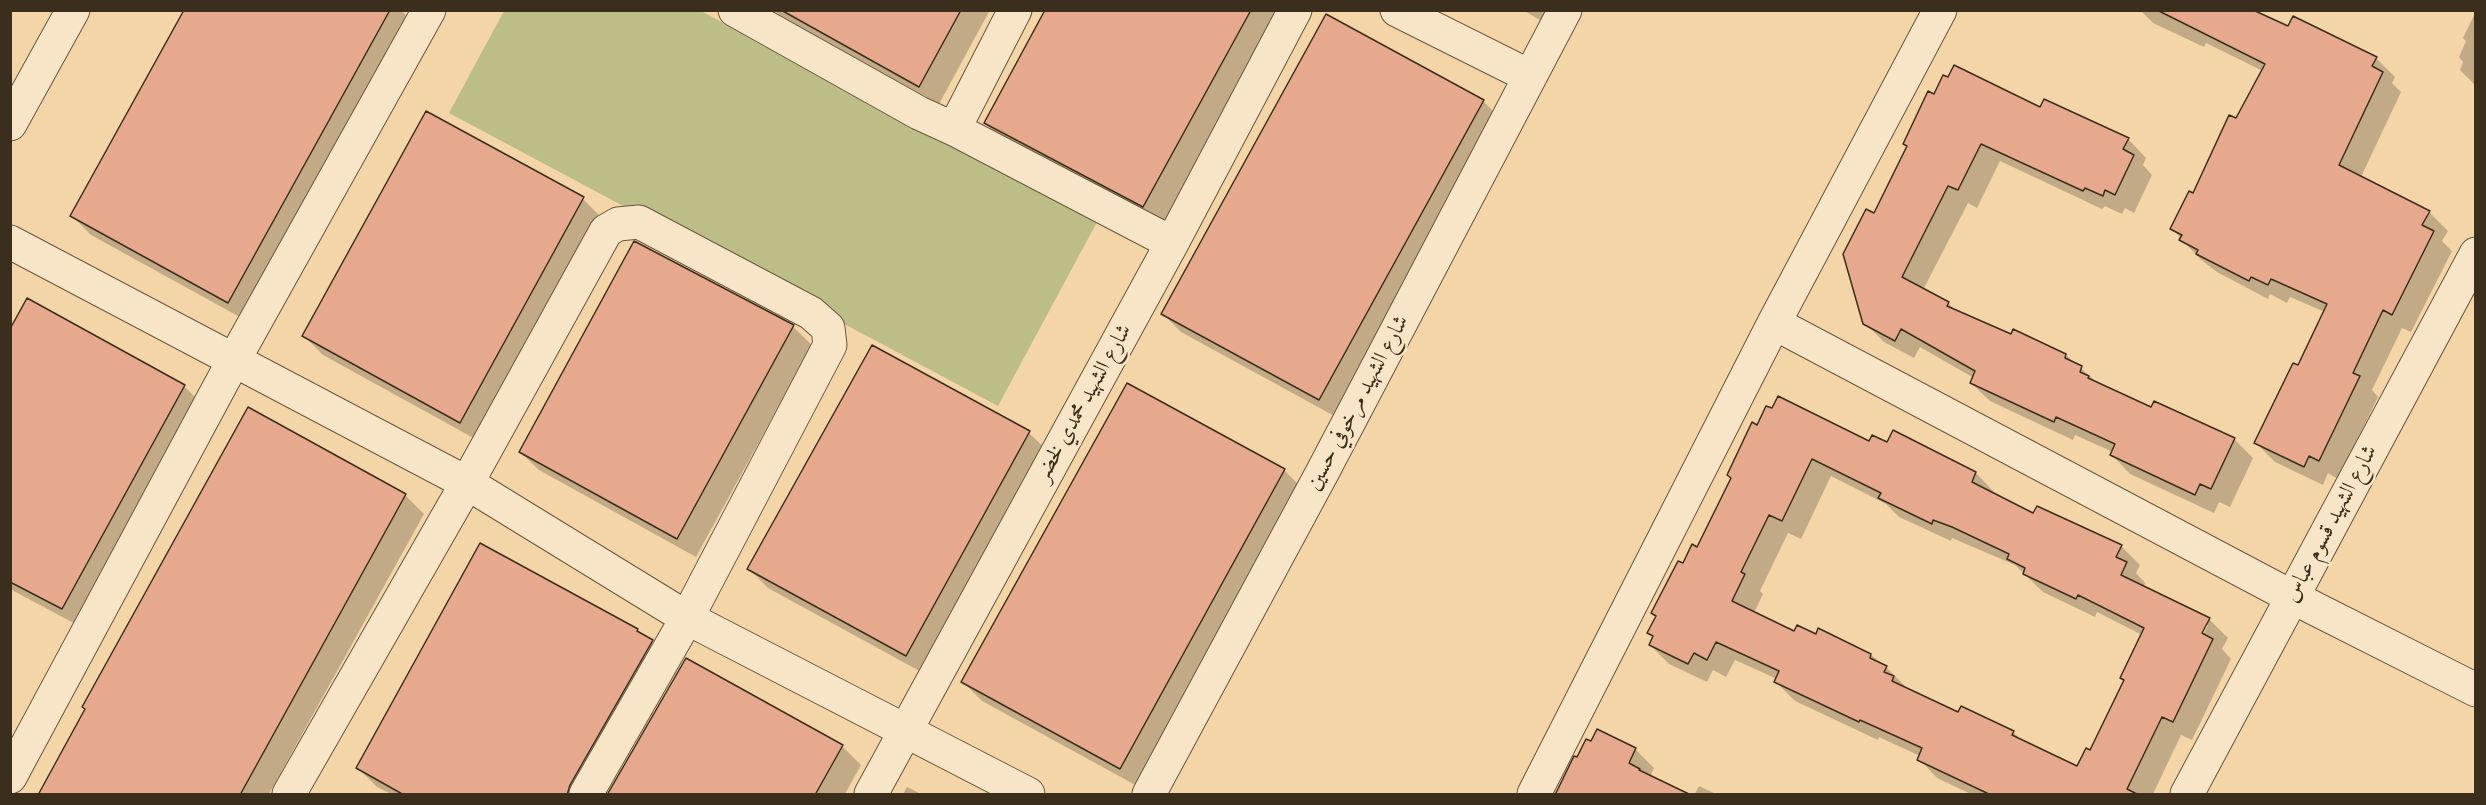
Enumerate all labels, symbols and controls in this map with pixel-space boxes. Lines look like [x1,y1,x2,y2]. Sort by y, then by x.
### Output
street label: شارع الشهيد مرخوفي حسين [1301,311,1415,495]
street label: شارع الشهيد محمدي لخضر [1030,320,1138,486]
street label: شارع الشهيد قسوم عباس [2278,441,2384,607]

